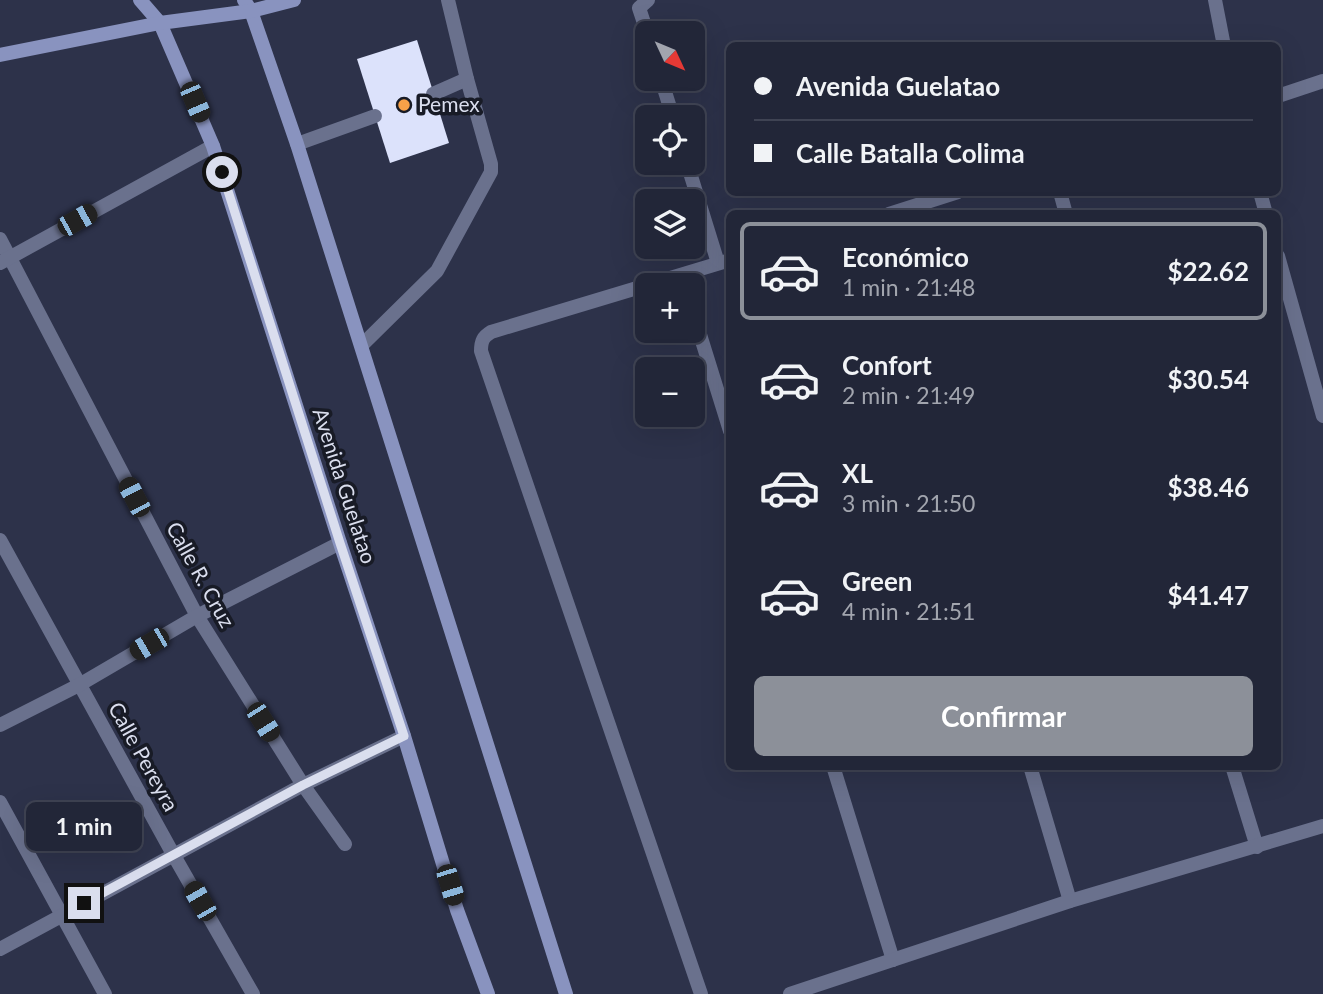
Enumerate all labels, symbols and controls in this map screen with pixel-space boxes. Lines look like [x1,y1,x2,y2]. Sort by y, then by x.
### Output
north arrow [635,21,705,91]
map controls [635,21,705,427]
text: Avenida Guelatao [796,70,1000,102]
car [178,79,213,125]
place label: Pemex [418,91,480,116]
marker: Pemex [396,97,412,113]
button: locate [635,105,705,175]
text: Calle Batalla Colima [796,137,1025,169]
route start [206,156,238,188]
button: layers [635,189,705,259]
car [54,201,101,239]
icon: car [758,240,821,303]
text: Económico [842,241,969,273]
text: $22.62 [1167,255,1249,287]
button: + [635,273,705,343]
text: 1 min · 21:48 [842,273,975,301]
icon: car [758,348,821,411]
text: Confort [842,349,932,381]
button: − [635,357,705,427]
text: $30.54 [1167,363,1249,395]
text: 2 min · 21:49 [842,381,975,409]
street label: Avenida Guelatao [308,404,382,567]
icon: car [758,456,821,519]
text: XL [842,457,873,489]
text: $38.46 [1167,471,1249,503]
car [115,474,154,520]
text: 3 min · 21:50 [842,489,975,517]
street label: Calle R. Cruz [162,517,241,632]
icon: car [758,564,821,627]
text: Green [842,565,912,597]
text: $41.47 [1167,579,1249,611]
text: 4 min · 21:51 [842,597,975,625]
car [126,624,173,664]
button: Confirmar [754,676,1253,756]
street label: Calle Pereyra [104,697,185,815]
car [243,699,284,745]
callout: 1 min [26,802,142,850]
text: 1 min [55,812,113,840]
car [434,862,467,908]
car [181,878,220,924]
route end [68,887,100,919]

